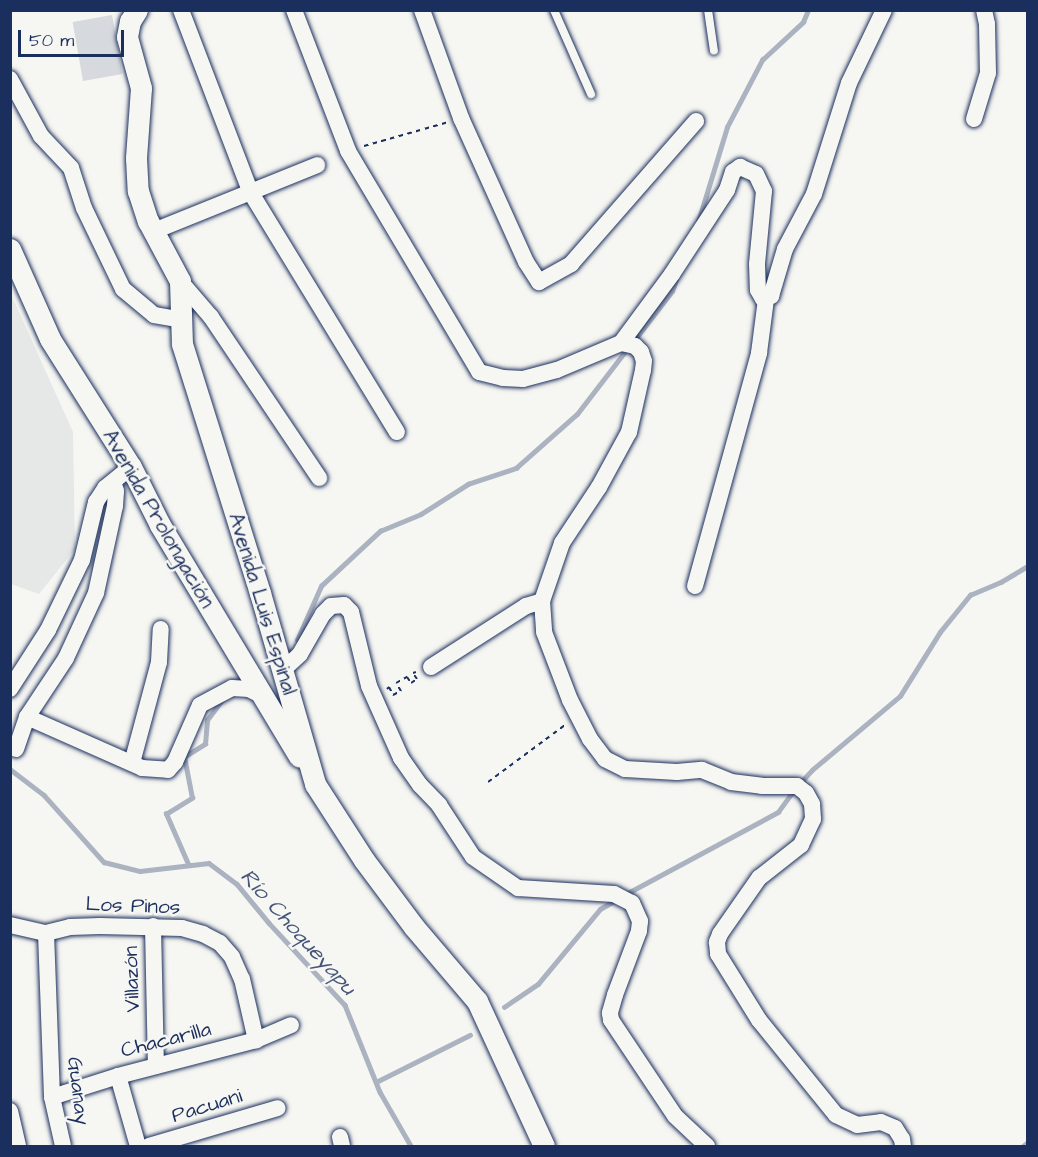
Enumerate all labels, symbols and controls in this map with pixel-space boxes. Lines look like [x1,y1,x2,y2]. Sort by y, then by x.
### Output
scale bar [21,18,128,56]
text: 50 m [29,28,74,53]
street label: Avenida Prolongación [97,425,219,613]
street label: Avenida Luis Espinal [222,510,302,698]
water label: Río Choqueyapu [235,864,361,1000]
street label: Los Pinos [85,892,181,920]
street label: Villazón [118,945,146,1013]
street label: Chacarilla [118,1017,214,1063]
street label: Guanay [61,1055,95,1127]
street label: Pacuani [169,1083,245,1129]

